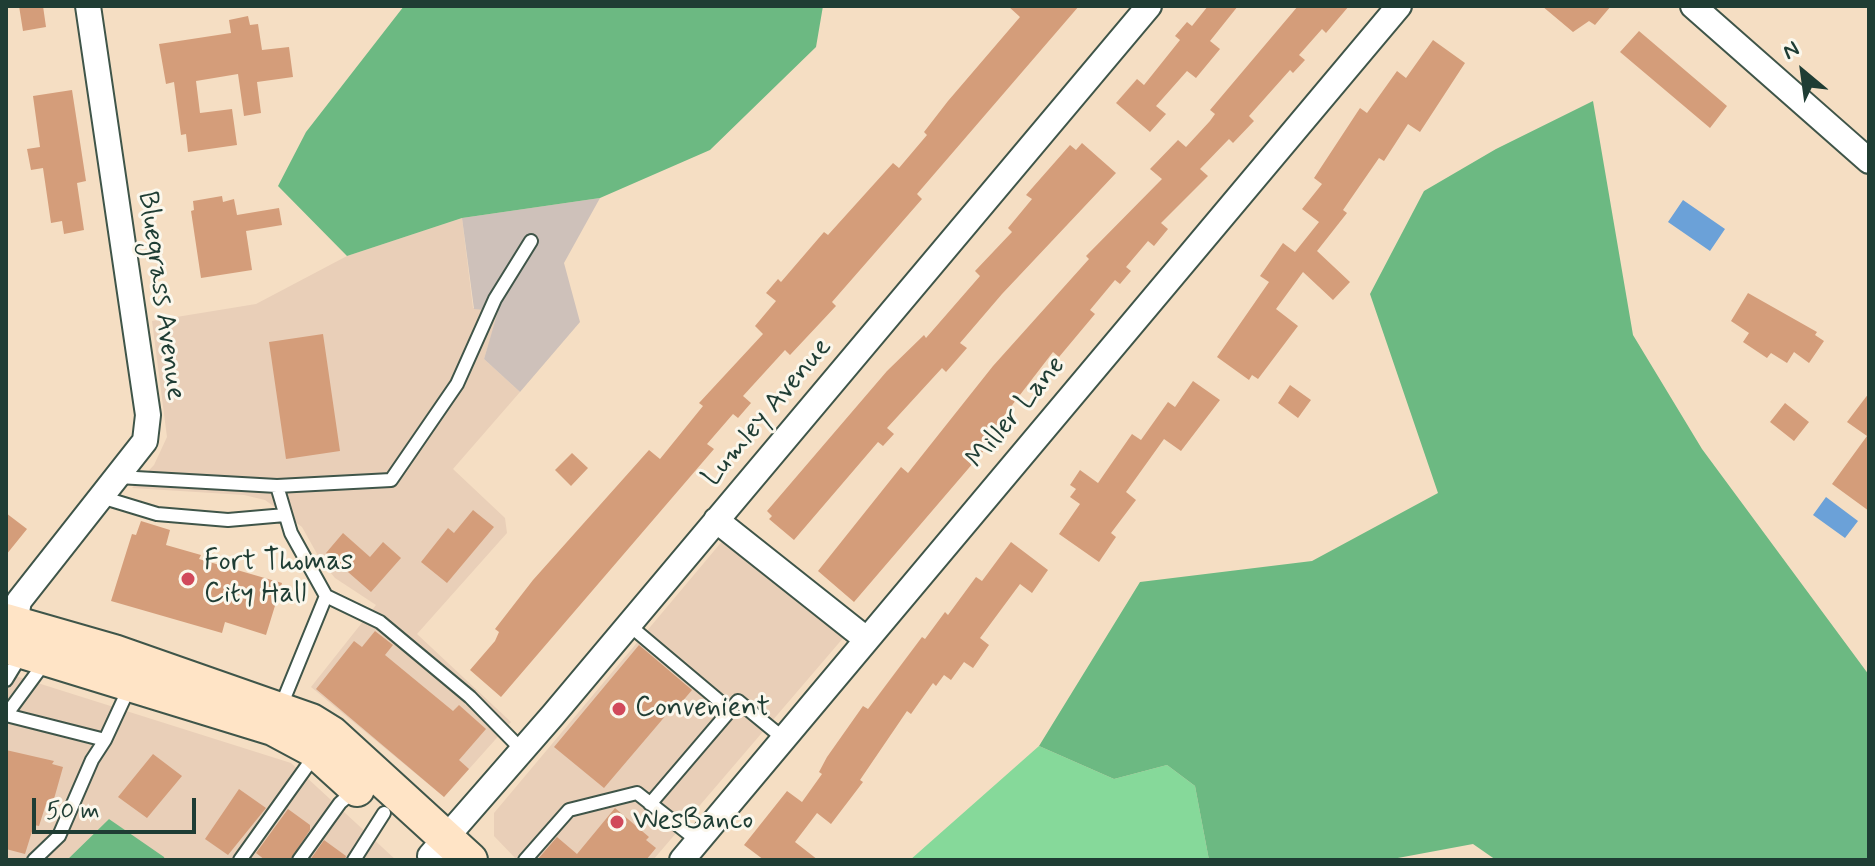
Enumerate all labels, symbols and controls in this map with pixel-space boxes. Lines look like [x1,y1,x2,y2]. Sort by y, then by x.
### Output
north arrow [1763,32,1843,112]
text: N [1778,35,1805,67]
street label: Bluegrass Avenue [129,189,191,403]
street label: Lumley Avenue [696,332,840,494]
street label: Miller Lane [960,350,1074,476]
place label: Fort Thomas City Hall [204,546,353,612]
marker: Fort Thomas City Hall [179,570,197,588]
place label: Convenient [635,692,770,726]
marker: Convenient [610,700,628,718]
scale bar [36,782,200,832]
text: 50 m [46,796,100,827]
place label: WesBanco [633,805,753,839]
marker: WesBanco [608,813,626,831]

